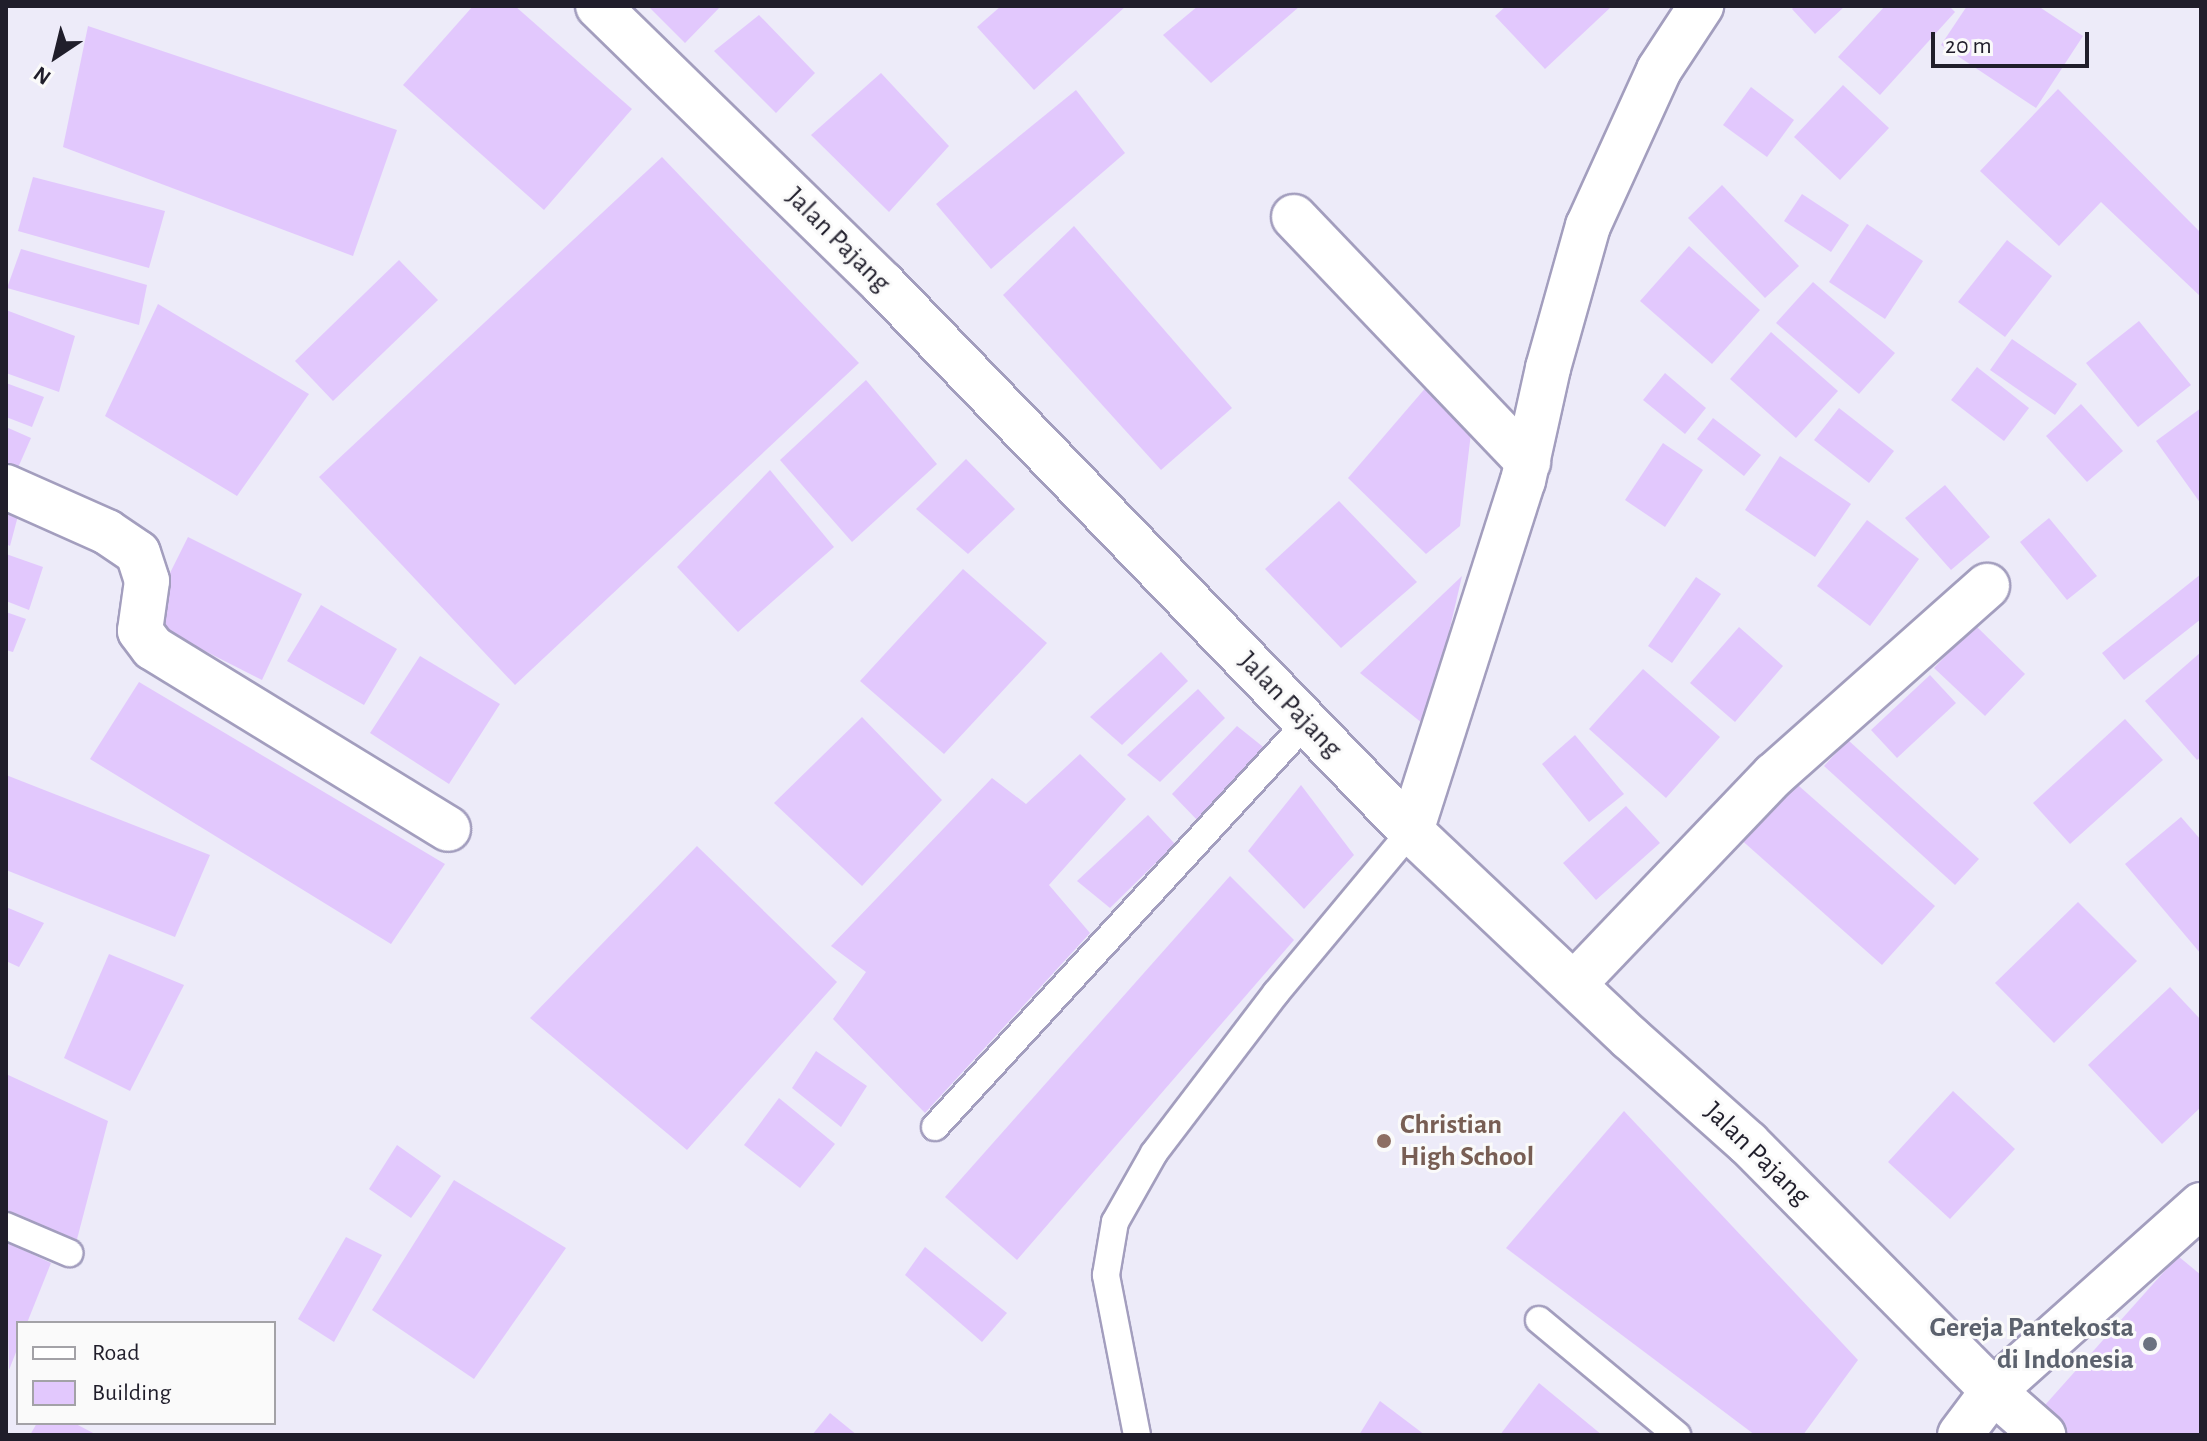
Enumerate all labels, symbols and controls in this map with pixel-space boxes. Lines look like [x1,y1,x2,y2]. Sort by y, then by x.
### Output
north arrow [16,16,96,96]
scale bar [1935,16,2093,66]
text: 20 m [1945,34,1992,58]
text: N [30,62,55,89]
street label: Jalan Pajang [779,181,897,299]
street label: Jalan Pajang [1231,645,1349,765]
street label: Jalan Pajang [1697,1095,1817,1213]
place label: Christian High School [1400,1108,1534,1174]
marker: Christian High School [1375,1132,1393,1150]
place label: Gereja Pantekosta di Indonesia [1930,1311,2134,1377]
legend [16,1321,276,1425]
marker: Gereja Pantekosta di Indonesia [2141,1335,2159,1353]
text: Road [92,1341,140,1365]
text: Building [92,1381,171,1405]

